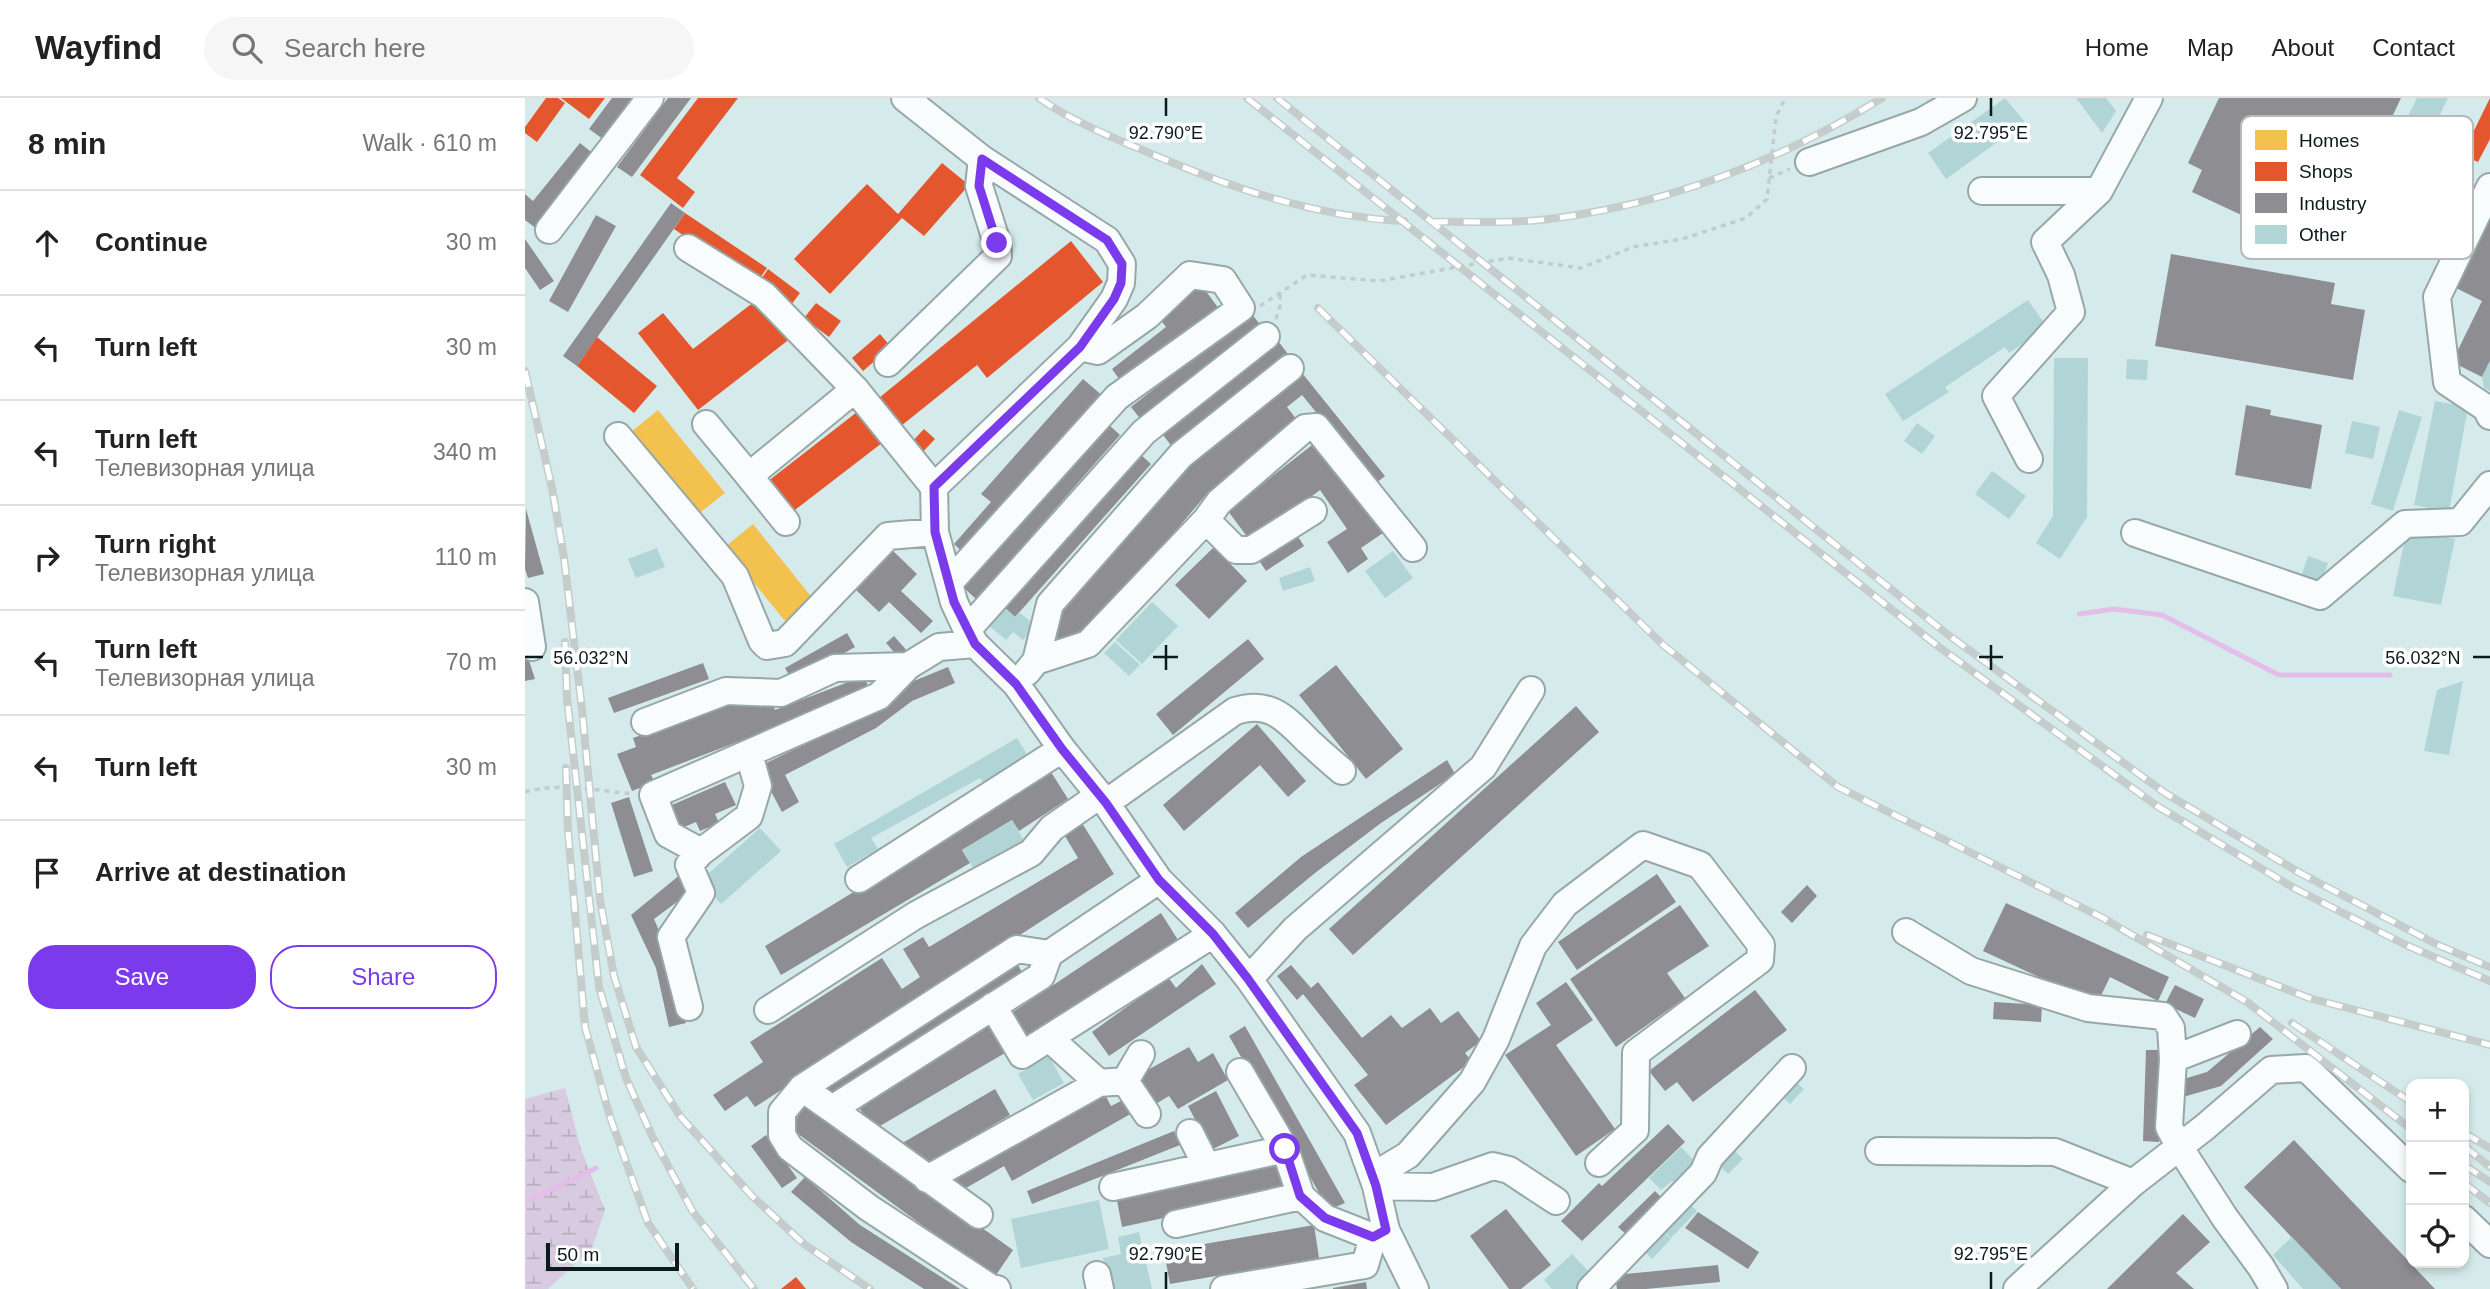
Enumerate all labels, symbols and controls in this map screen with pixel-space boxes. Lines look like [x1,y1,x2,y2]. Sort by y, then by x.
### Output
search box [204,17,694,80]
text: Wayfind [35,29,162,66]
icon: search [228,29,266,67]
text: Search here [284,33,426,63]
text: Home [2085,34,2149,61]
text: Map [2187,34,2234,61]
text: About [2272,34,2334,61]
text: Contact [2372,34,2455,61]
legend [2241,116,2473,259]
text: 92.790°E [1129,123,1203,143]
text: 92.795°E [1954,123,2028,143]
text: 8 min [28,127,106,160]
text: Walk · 610 m [362,130,497,156]
text: Homes [2299,130,2359,151]
text: Shops [2299,161,2353,182]
text: Industry [2299,193,2367,214]
icon: ahead [28,224,66,262]
text: Other [2299,224,2347,245]
text: Continue [95,227,208,257]
route end [981,227,1012,258]
text: 30 m [446,229,497,255]
icon: left [28,329,66,367]
text: Turn left [95,332,197,362]
text: 30 m [446,334,497,360]
text: Turn left [95,424,197,454]
icon: left [28,434,66,472]
text: 340 m [433,439,497,465]
text: Телевизорная улица [95,455,315,481]
text: Turn right [95,529,216,559]
icon: right [28,539,66,577]
text: 110 m [435,544,497,570]
text: Телевизорная улица [95,560,315,586]
text: Turn left [95,634,197,664]
icon: left [28,644,66,682]
text: 56.032°N [553,648,629,668]
text: 56.032°N [2385,648,2461,668]
text: 70 m [446,649,497,675]
text: Телевизорная улица [95,665,315,691]
icon: left [28,749,66,787]
text: Turn left [95,752,197,782]
text: 30 m [446,754,497,780]
icon: arrive [28,854,66,892]
text: Arrive at destination [95,857,346,887]
button: Save [28,945,256,1009]
button: Share [270,945,497,1009]
map controls [2406,1079,2469,1268]
button: + [2406,1079,2469,1142]
route start [1269,1133,1300,1164]
button: − [2406,1142,2469,1205]
button: locate [2406,1205,2469,1268]
scale bar [546,1240,679,1272]
text: 50 m [557,1244,599,1265]
text: 92.790°E [1129,1244,1203,1264]
text: 92.795°E [1954,1244,2028,1264]

